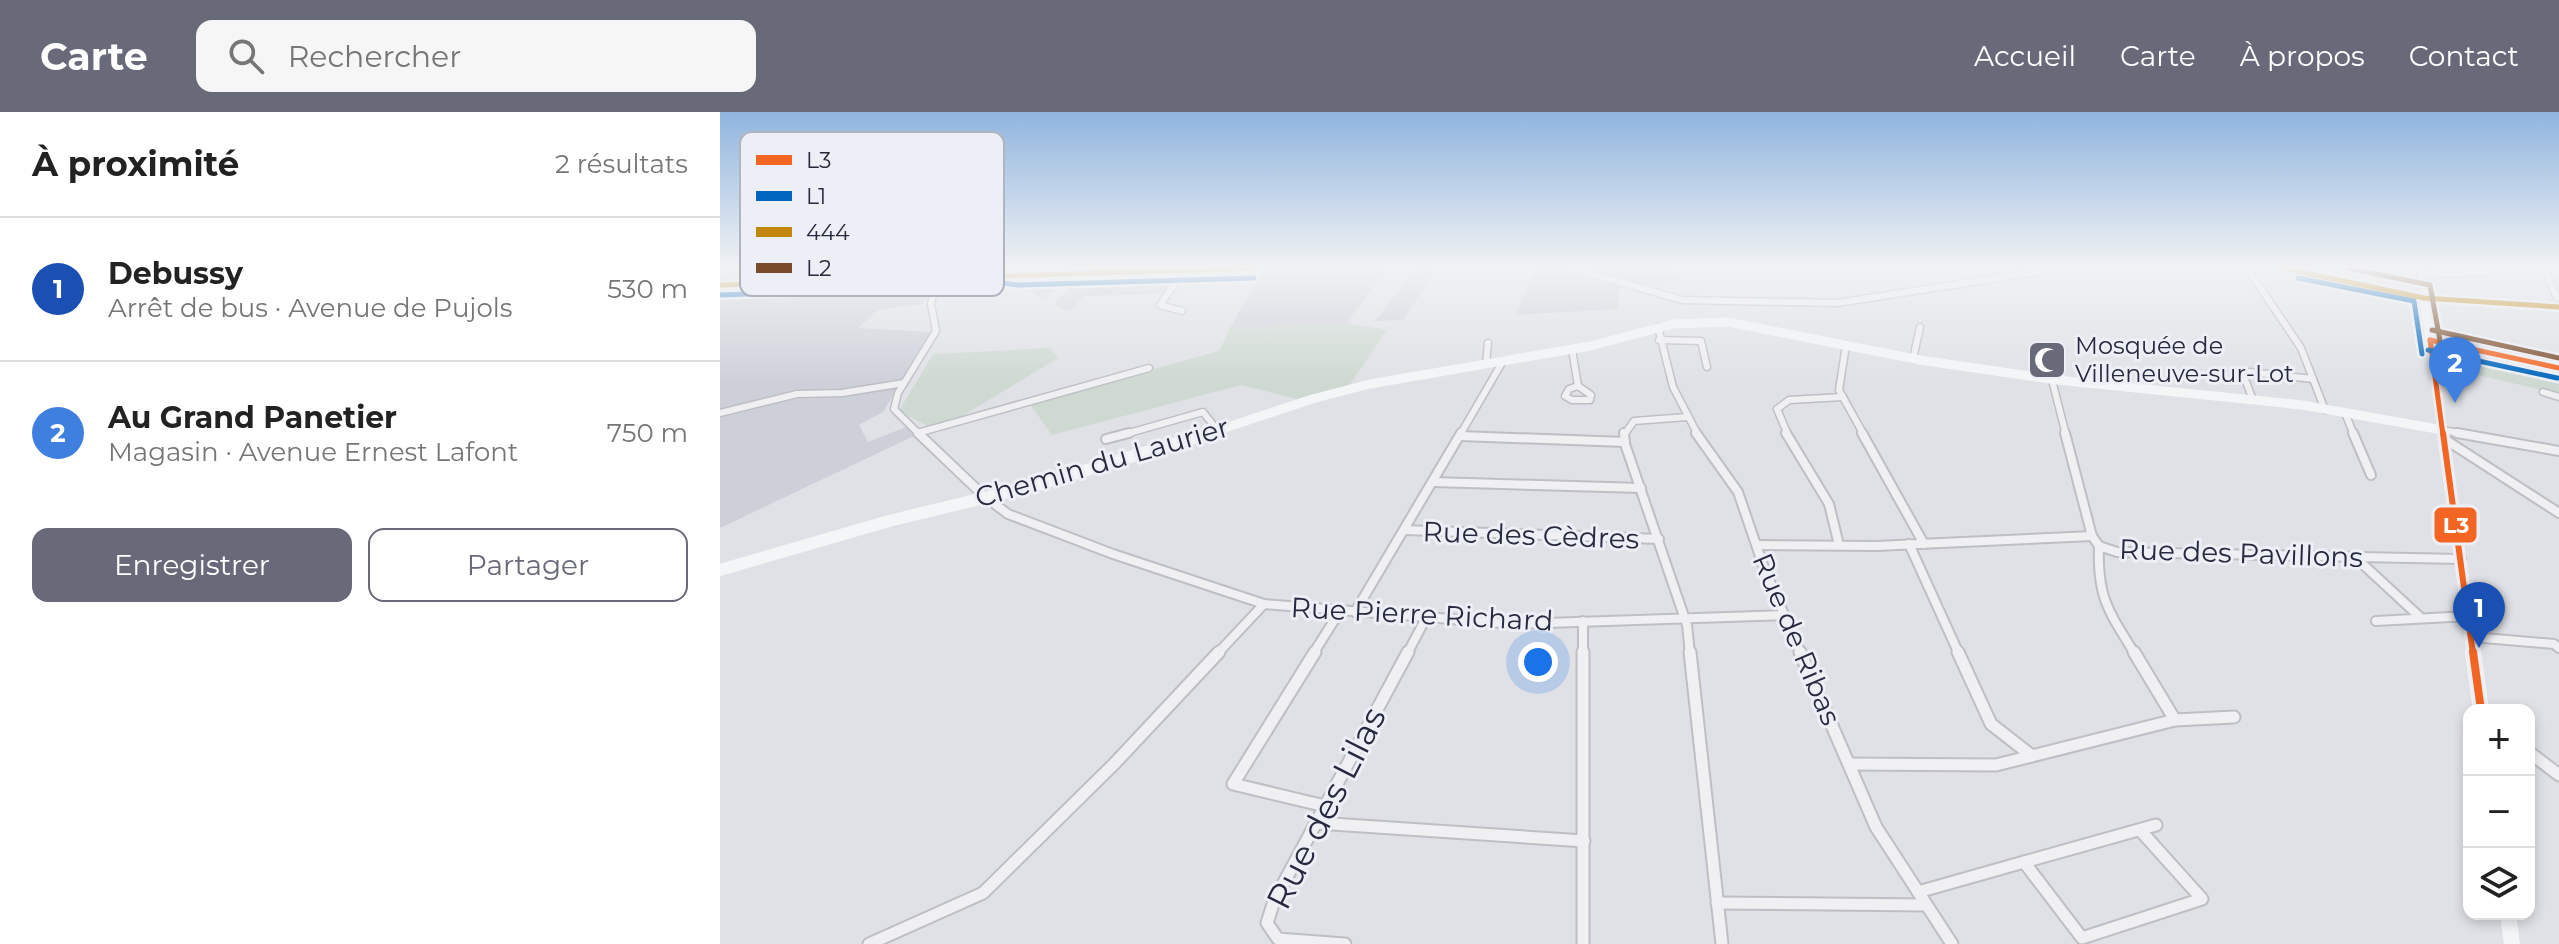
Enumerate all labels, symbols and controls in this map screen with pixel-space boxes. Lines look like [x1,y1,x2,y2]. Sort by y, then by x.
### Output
search box [196,20,756,92]
text: Carte [40,33,148,80]
icon: search [224,34,268,78]
text: Rechercher [288,38,461,75]
text: Accueil [1974,39,2076,73]
text: Carte [2120,39,2196,73]
text: À propos [2240,39,2365,73]
text: Contact [2409,39,2519,73]
legend [740,132,1004,296]
text: À proximité [32,143,239,185]
text: L3 [806,147,831,174]
text: 2 résultats [555,148,688,180]
text: L1 [806,183,826,210]
text: 444 [806,219,850,246]
text: Debussy [108,255,243,292]
text: L2 [806,255,831,282]
text: 1 [53,273,63,305]
text: 530 m [607,273,688,305]
text: Arrêt de bus · Avenue de Pujols [108,292,512,324]
place label: Mosquée de Villeneuve-sur-Lot [2075,331,2294,388]
pin: 2 [2429,337,2481,403]
mosque icon: Mosquée de Villeneuve-sur-Lot [2026,339,2068,381]
text: Au Grand Panetier [108,399,397,436]
street label: Chemin du Laurier [971,409,1233,515]
text: 2 [50,417,66,449]
text: 750 m [607,417,688,449]
text: Magasin · Avenue Ernest Lafont [108,436,518,468]
line badge: L3 [2433,506,2478,544]
text: L3 [2443,512,2469,539]
street label: Rue des Cèdres [1422,514,1640,556]
button: Enregistrer [32,528,352,602]
button: Partager [368,528,688,602]
street label: Rue des Pavillons [2118,532,2364,574]
street label: Rue de Ribas [1746,548,1848,730]
pin: 1 [2453,582,2505,648]
street label: Rue Pierre Richard [1290,590,1554,638]
your location [1518,642,1558,682]
street label: Rue des Lilas [1257,700,1395,916]
map controls [2463,704,2535,920]
button: + [2463,704,2535,776]
button: − [2463,776,2535,848]
button: layers [2463,848,2535,920]

